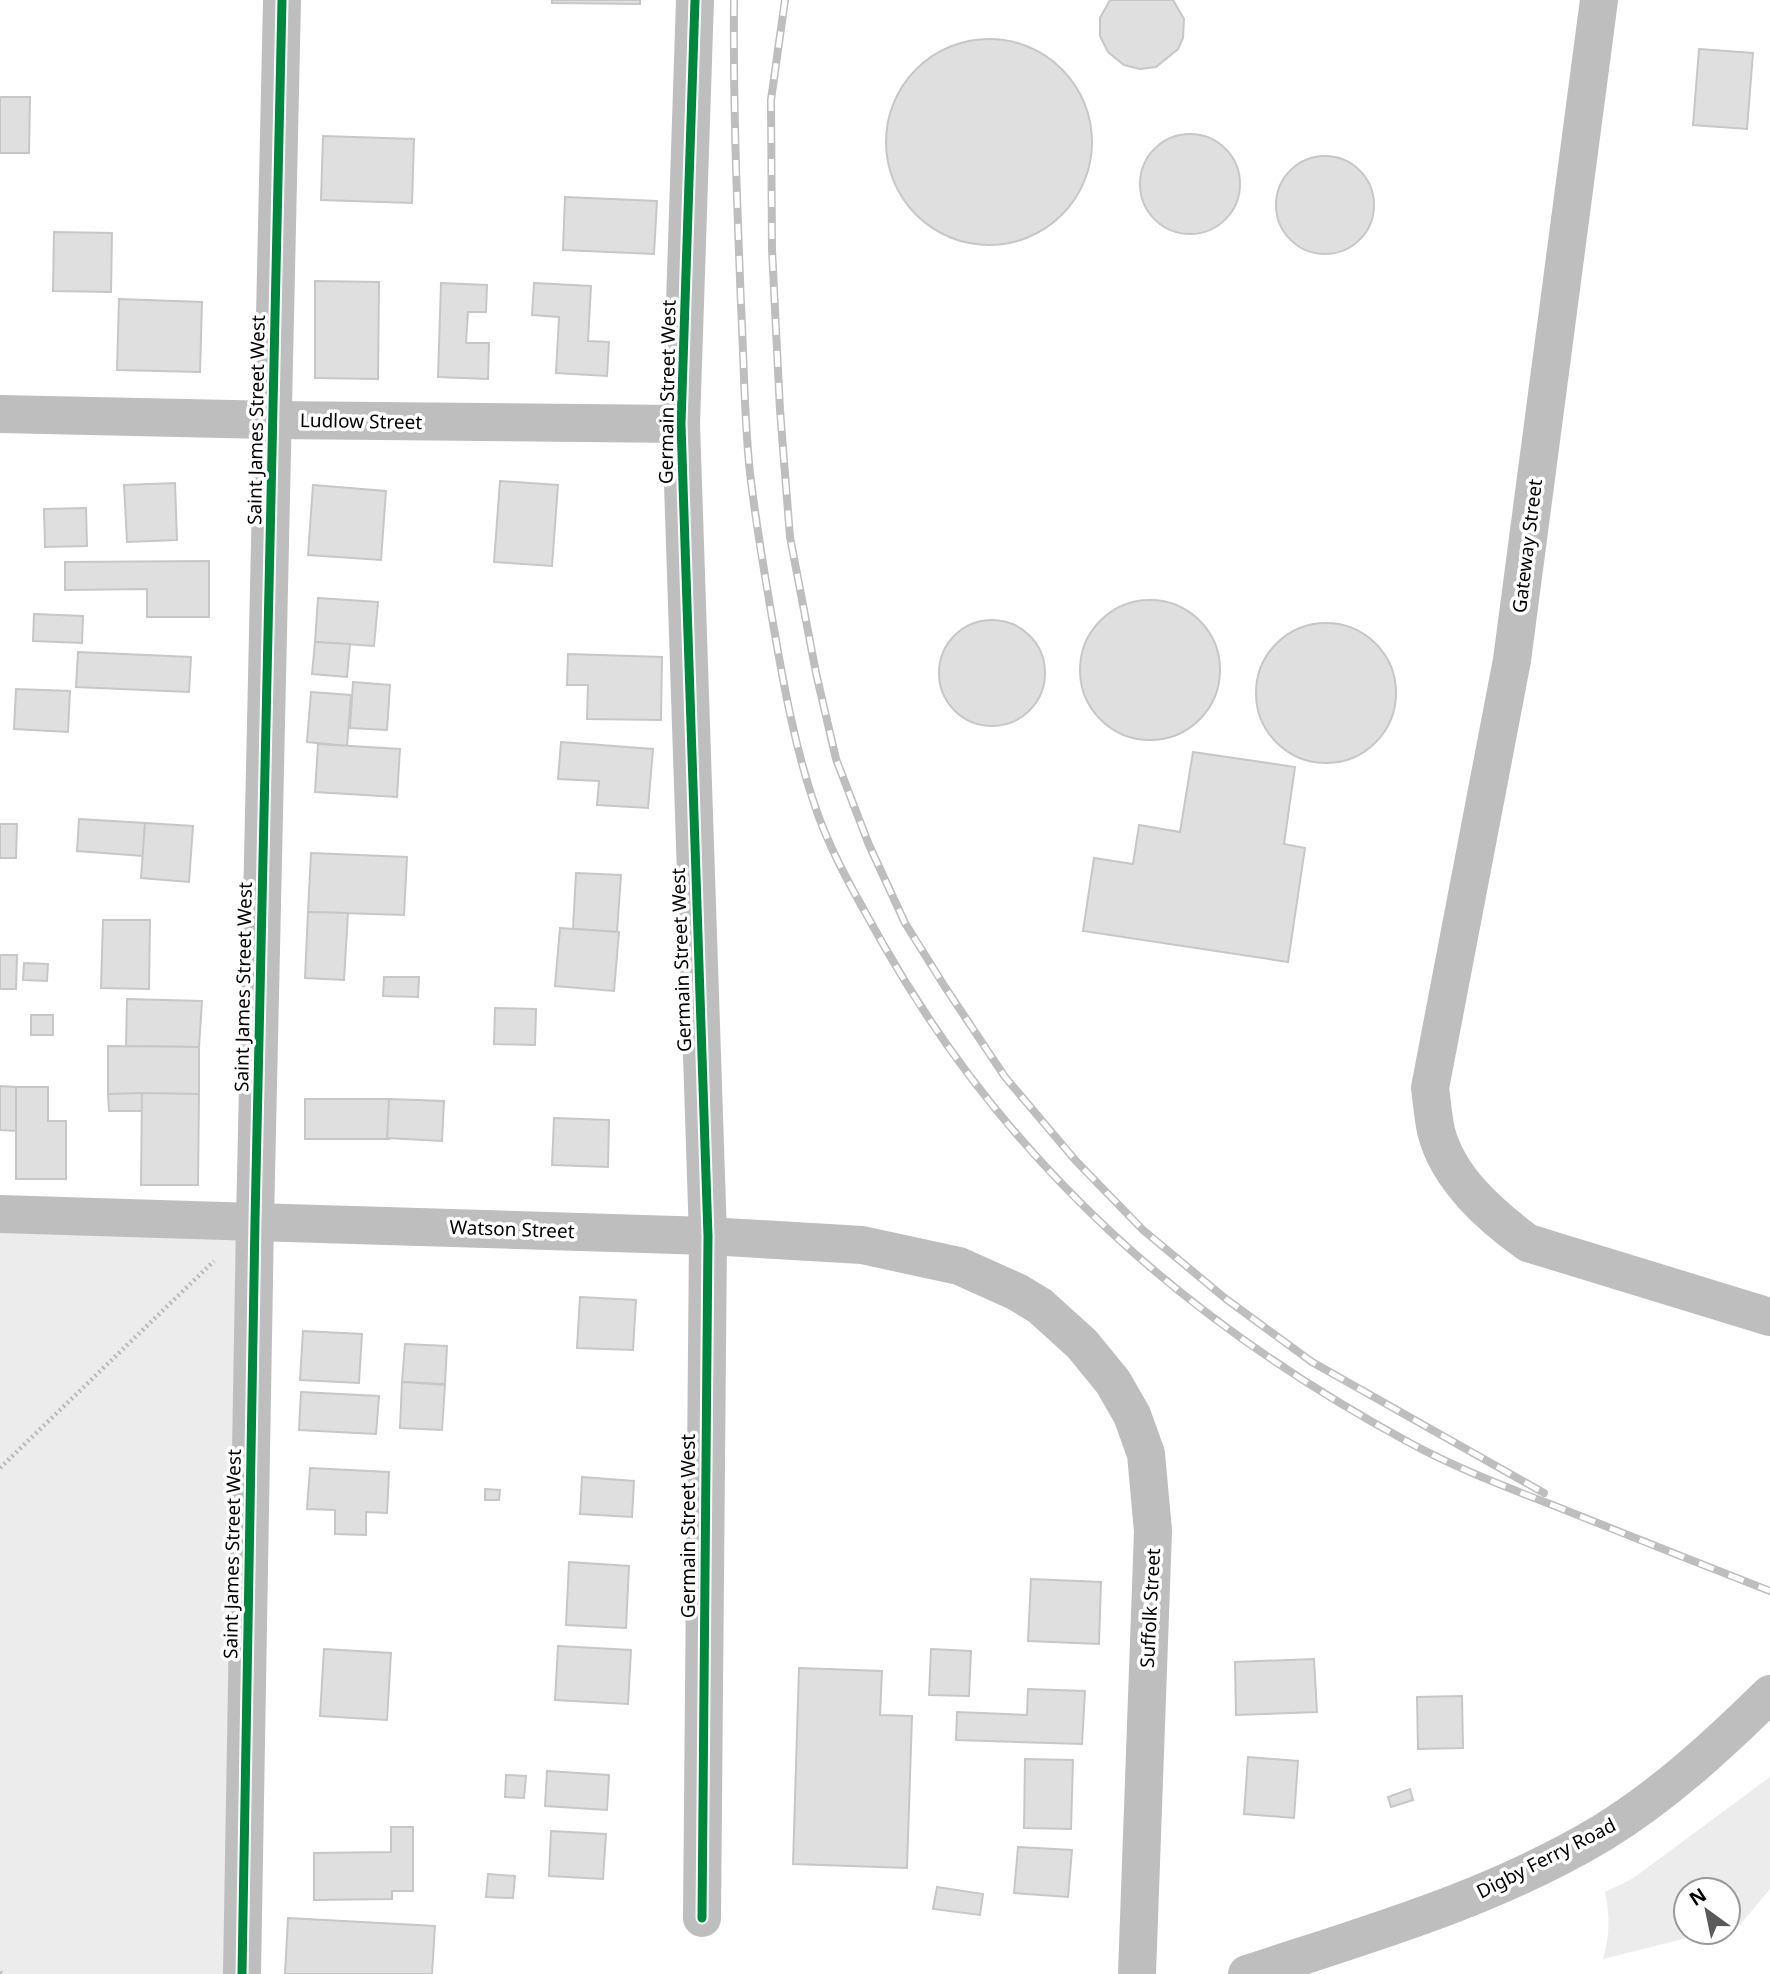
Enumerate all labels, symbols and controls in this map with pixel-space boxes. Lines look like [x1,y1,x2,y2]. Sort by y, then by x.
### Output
street label: Germain Street West [652,299,682,484]
street label: Saint James Street West [241,315,271,525]
street label: Ludlow Street [300,407,423,435]
street label: Gateway Street [1506,477,1548,615]
street label: Germain Street West [665,867,697,1053]
street label: Saint James Street West [228,882,258,1092]
street label: Watson Street [449,1214,575,1244]
street label: Germain Street West [675,1434,701,1618]
street label: Saint James Street West [217,1449,247,1659]
street label: Suffolk Street [1134,1547,1166,1668]
street label: Digby Ferry Road [1472,1812,1620,1904]
north arrow [1672,1876,1742,1946]
text: N [1684,1882,1711,1912]

